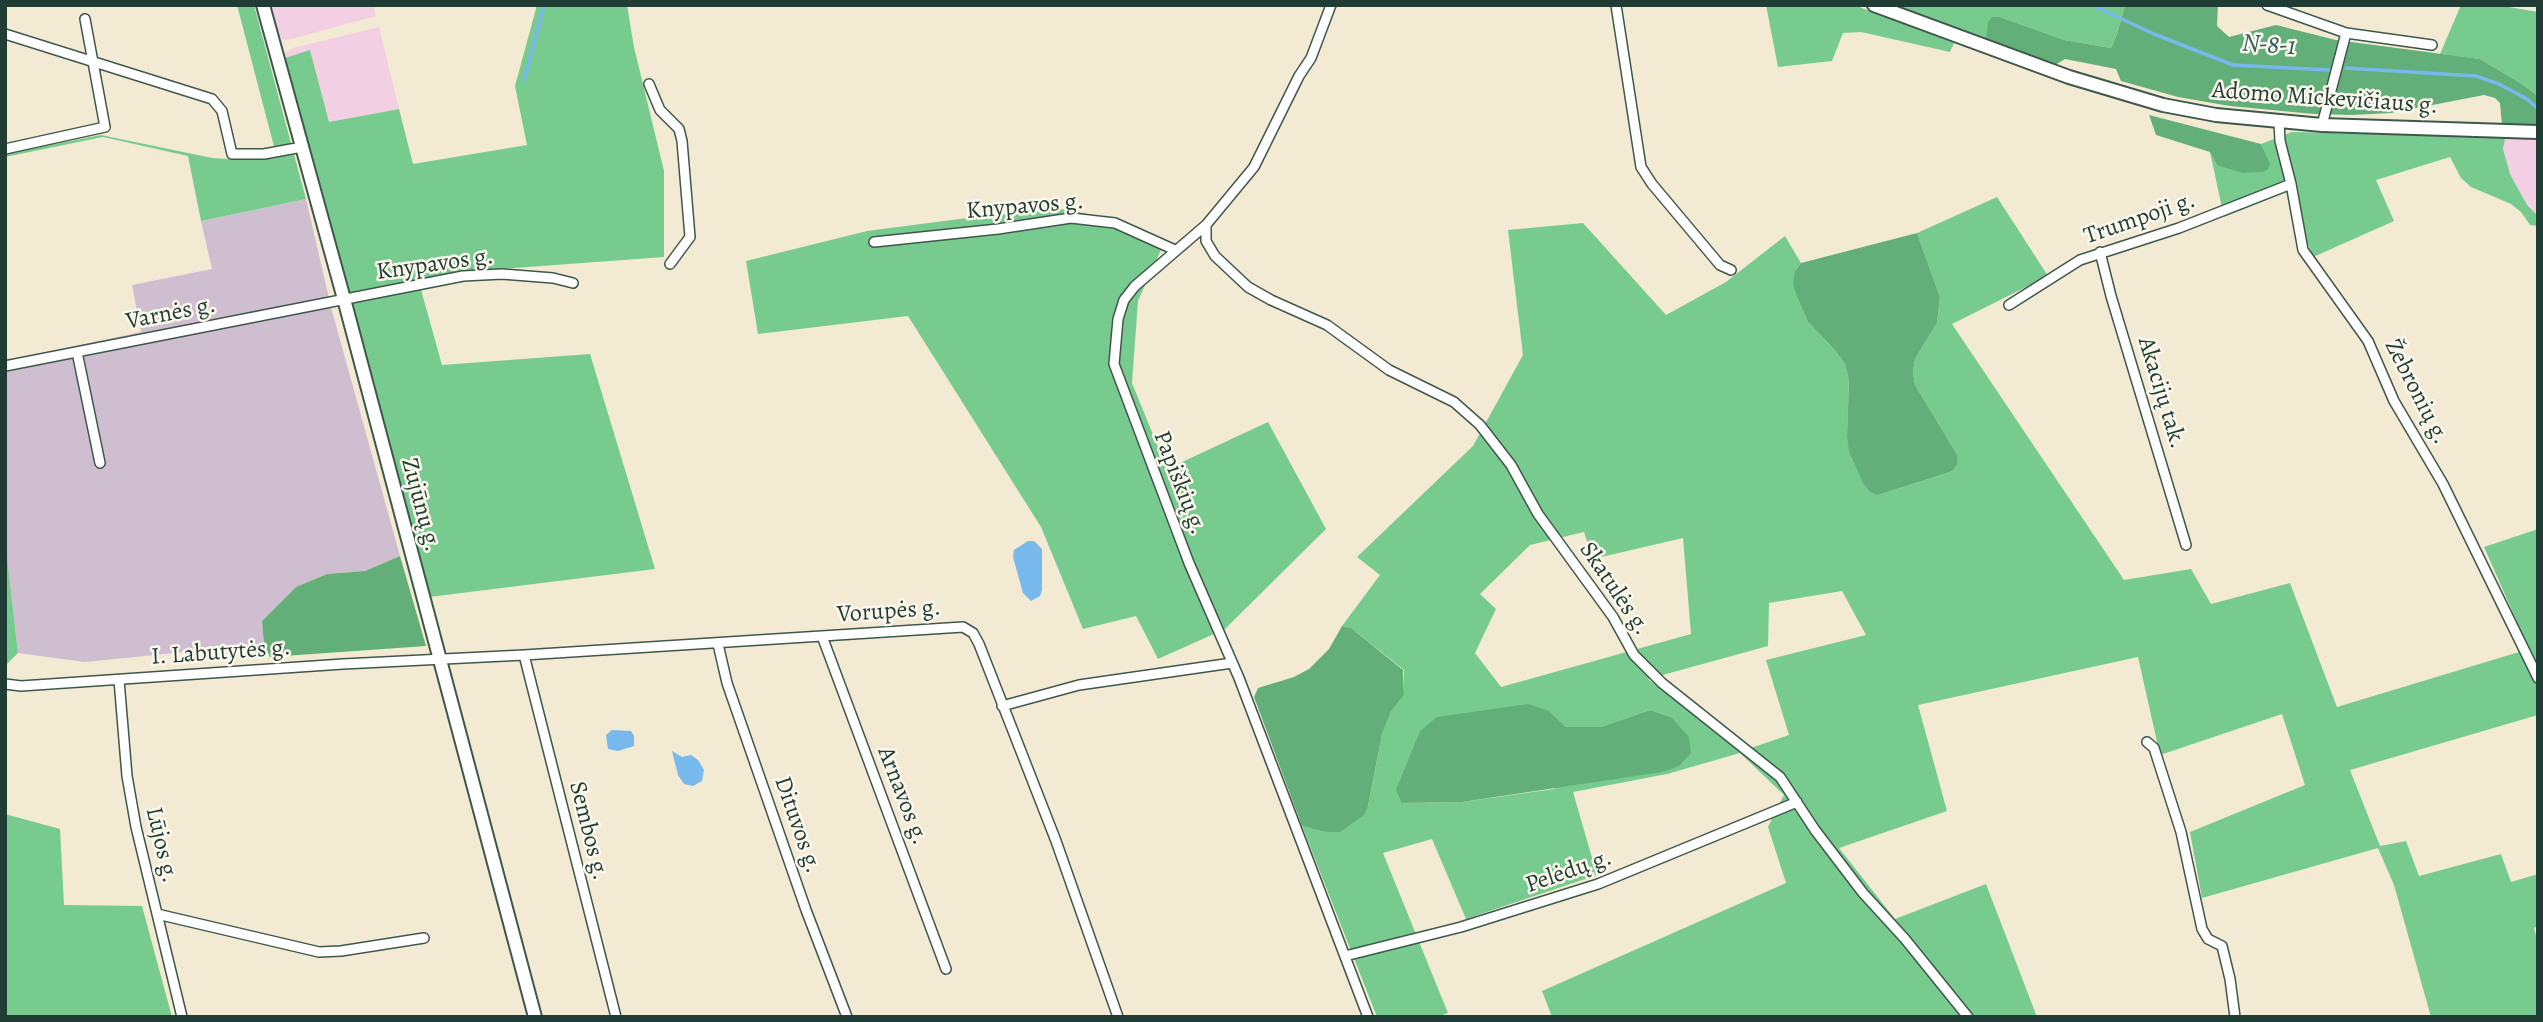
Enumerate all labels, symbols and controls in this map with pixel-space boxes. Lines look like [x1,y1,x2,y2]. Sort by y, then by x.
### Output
water label: N-8-1 [2241,29,2297,63]
street label: Adomo Mickevičiaus g. [2211,77,2439,121]
street label: Trumpoji g. [2080,186,2200,252]
street label: Knypavos g. [965,188,1085,226]
street label: Knypavos g. [375,243,495,287]
street label: Varnės g. [124,291,218,337]
street label: Akacijų tak. [2130,334,2192,452]
street label: Žebronių g. [2377,335,2455,449]
street label: Papiškių g. [1146,427,1212,539]
street label: Zujūnų g. [394,455,446,555]
street label: Skatulės g. [1572,537,1656,641]
street label: Vorupės g. [836,594,942,630]
street label: I. Labutytės g. [150,634,292,672]
street label: Arnavos g. [870,743,934,849]
street label: Dituvos g. [767,773,827,877]
street label: Sembos g. [562,779,614,883]
street label: Lūjos g. [138,804,184,886]
street label: Pelėdų g. [1522,844,1616,900]

